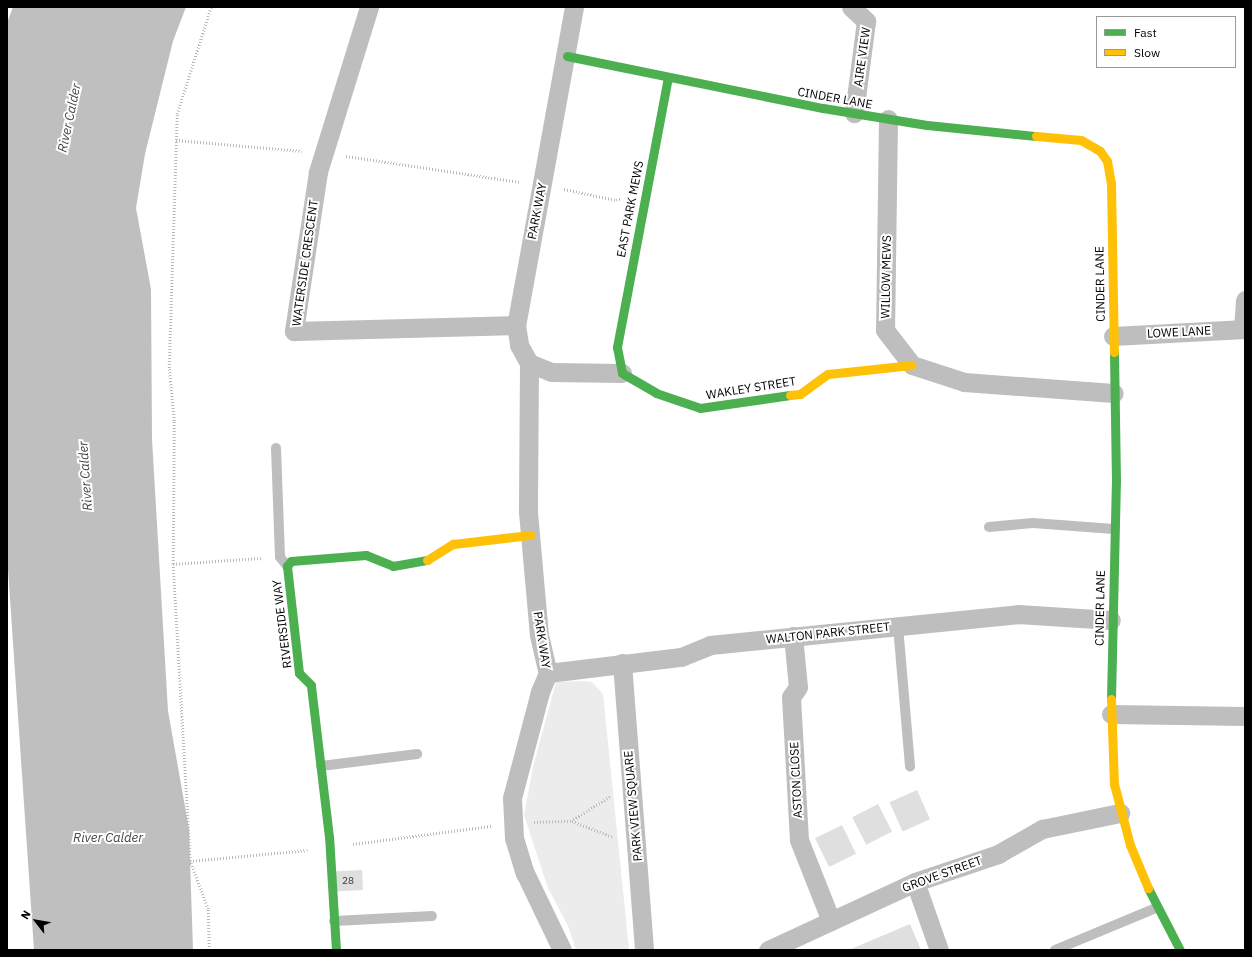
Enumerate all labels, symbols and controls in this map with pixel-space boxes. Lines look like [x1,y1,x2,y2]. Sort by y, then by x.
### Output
legend [1096,16,1236,68]
text: Fast [1134,25,1157,40]
street label: AIRE VIEW [851,26,873,88]
text: Slow [1134,45,1160,60]
water label: River Calder [55,82,85,154]
street label: CINDER LANE [796,84,874,112]
street label: EAST PARK MEWS [614,159,646,259]
street label: PARK WAY [524,181,550,241]
street label: WATERSIDE CRESCENT [289,199,321,327]
street label: WILLOW MEWS [878,235,894,319]
street label: CINDER LANE [1092,246,1108,322]
street label: LOWE LANE [1147,323,1211,341]
street label: WAKLEY STREET [705,374,797,402]
water label: River Calder [76,441,96,511]
street label: CINDER LANE [1092,570,1108,646]
street label: RIVERSIDE WAY [269,579,295,669]
street label: PARK WAY [530,611,554,669]
street label: WALTON PARK STREET [765,619,891,647]
street label: ASTON CLOSE [787,741,805,819]
street label: PARK VIEW SQUARE [621,750,645,862]
water label: River Calder [73,830,143,846]
street label: GROVE STREET [900,853,984,895]
house number: 28 [342,875,354,887]
north arrow [16,901,56,941]
text: N [18,908,34,922]

